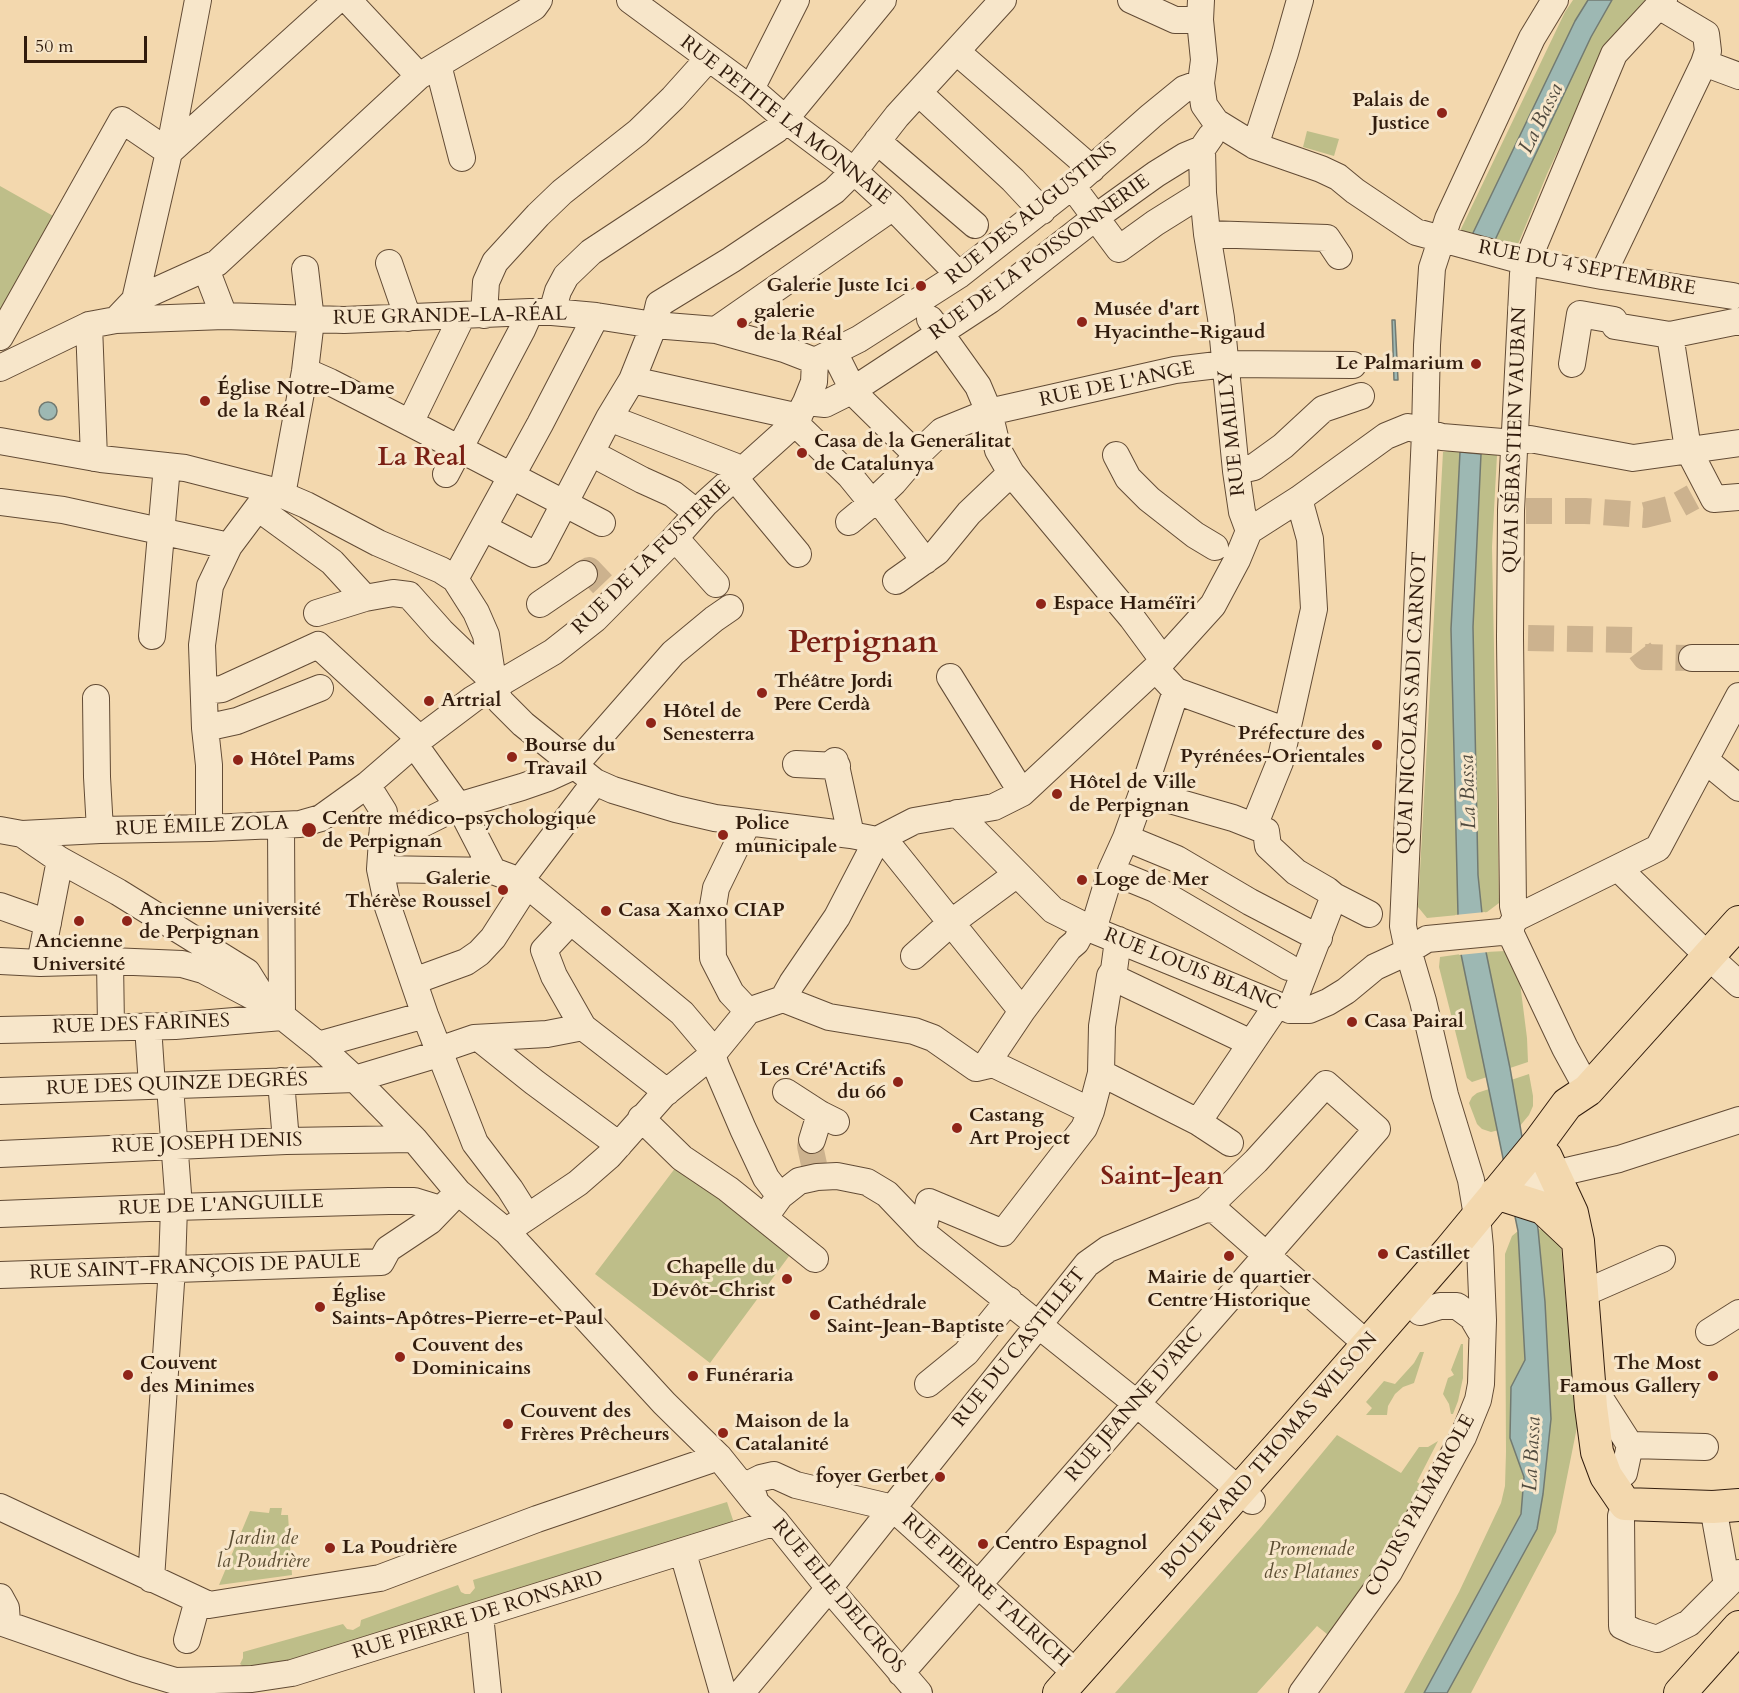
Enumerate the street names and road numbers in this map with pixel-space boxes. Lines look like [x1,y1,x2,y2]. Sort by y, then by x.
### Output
street label: RUE PETITE LA MONNAIE [675,31,895,211]
street label: RUE DES AUGUSTINS [942,138,1122,290]
street label: RUE DE LA POISSONNERIE [925,170,1155,346]
street label: RUE DU 4 SEPTEMBRE [1476,236,1698,302]
street label: RUE GRANDE-LA-RÉAL [333,303,567,331]
street label: QUAI SÉBASTIEN VAUBAN [1499,306,1533,574]
street label: RUE DE L'ANGE [1037,357,1197,413]
street label: RUE MAILLY [1214,369,1252,497]
street label: RUE DE LA FUSTERIE [568,476,736,640]
street label: QUAI NICOLAS SADI CARNOT [1393,551,1433,855]
street label: RUE ÉMILE ZOLA [115,812,289,842]
street label: RUE LOUIS BLANC [1100,924,1284,1016]
street label: RUE DES FARINES [52,1010,230,1040]
street label: RUE DES QUINZE DEGRÉS [46,1068,308,1102]
street label: RUE JOSEPH DENIS [111,1129,303,1159]
street label: RUE DE L'ANGUILLE [118,1190,324,1222]
street label: RUE SAINT-FRANÇOIS DE PAULE [29,1250,361,1286]
street label: RUE DU CASTILLET [948,1263,1092,1433]
street label: RUE JEANNE D'ARC [1061,1323,1209,1487]
street label: BOULEVARD THOMAS WILSON [1156,1328,1384,1584]
street label: COURS PALMAROLE [1361,1411,1481,1601]
street label: RUE PIERRE TALRICH [896,1509,1074,1673]
street label: RUE ELIE DELCROS [766,1515,910,1679]
street label: RUE PIERRE DE RONSARD [350,1566,606,1666]

